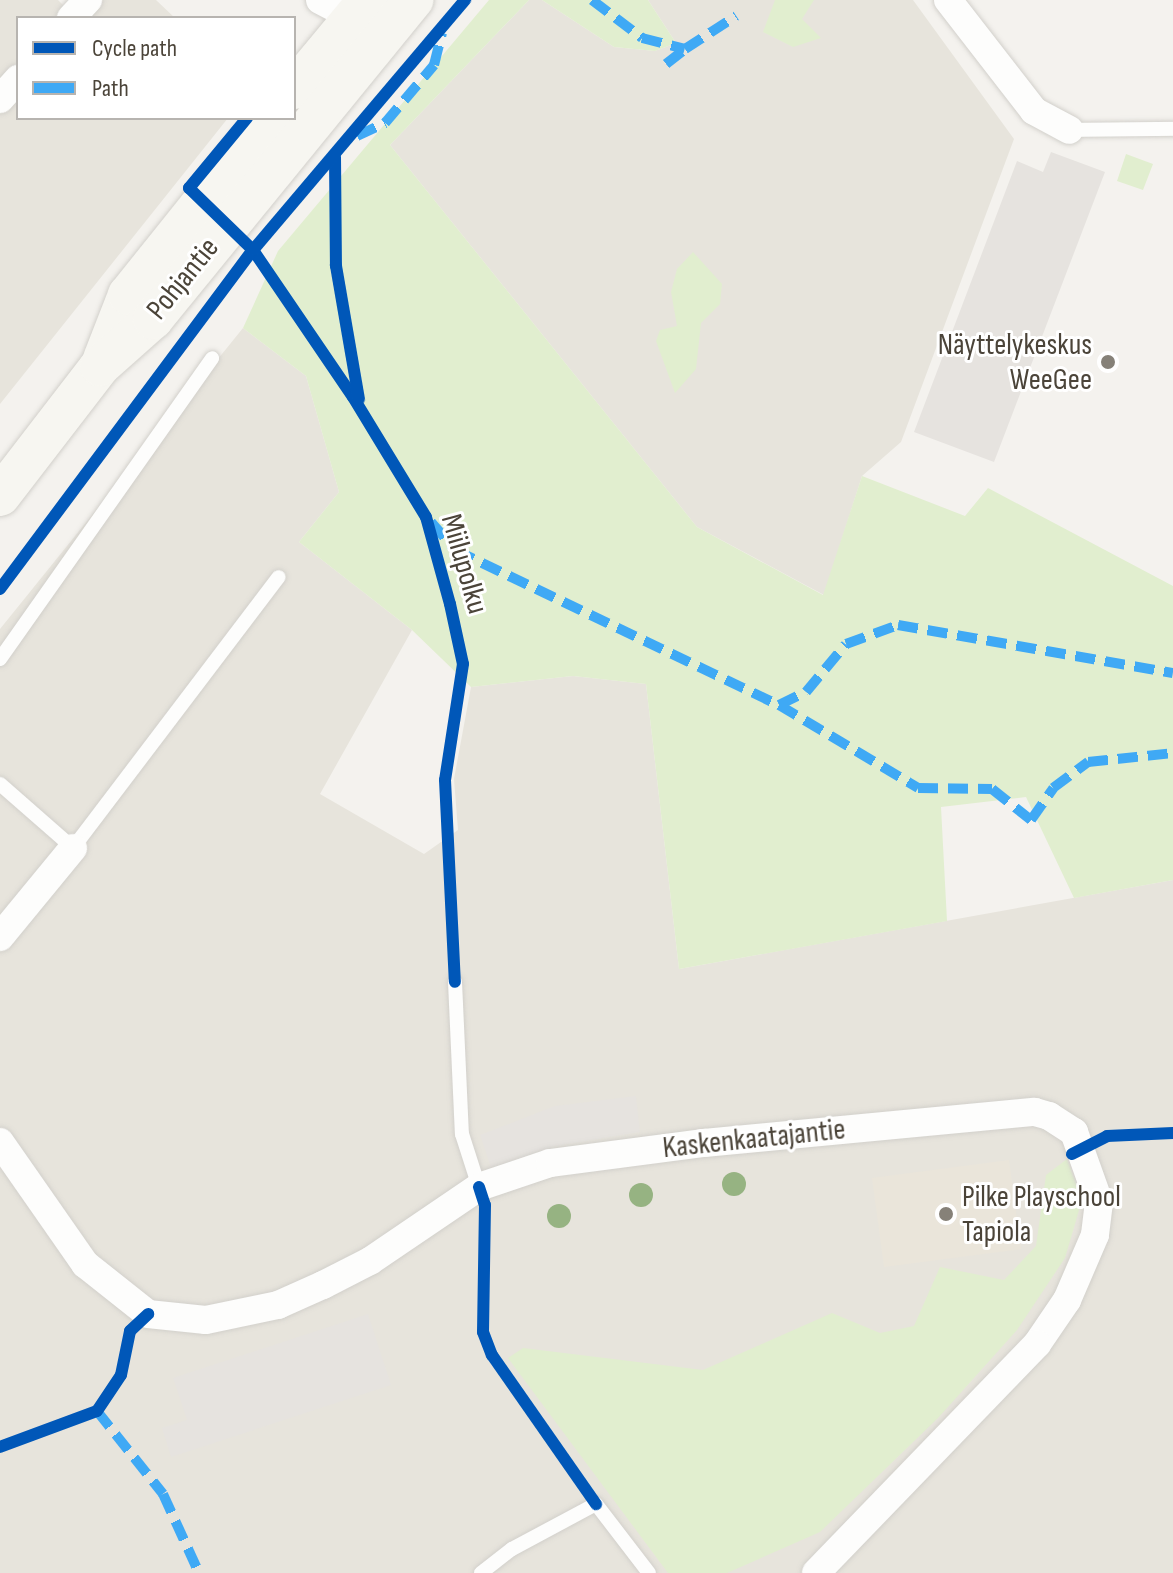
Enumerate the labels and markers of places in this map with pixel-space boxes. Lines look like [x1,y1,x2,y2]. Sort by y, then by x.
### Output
place label: Näyttelykeskus WeeGee [938,327,1092,398]
marker: Näyttelykeskus WeeGee [1099,353,1117,371]
place label: Pilke Playschool Tapiola [962,1179,1121,1250]
marker: Pilke Playschool Tapiola [937,1205,955,1223]

